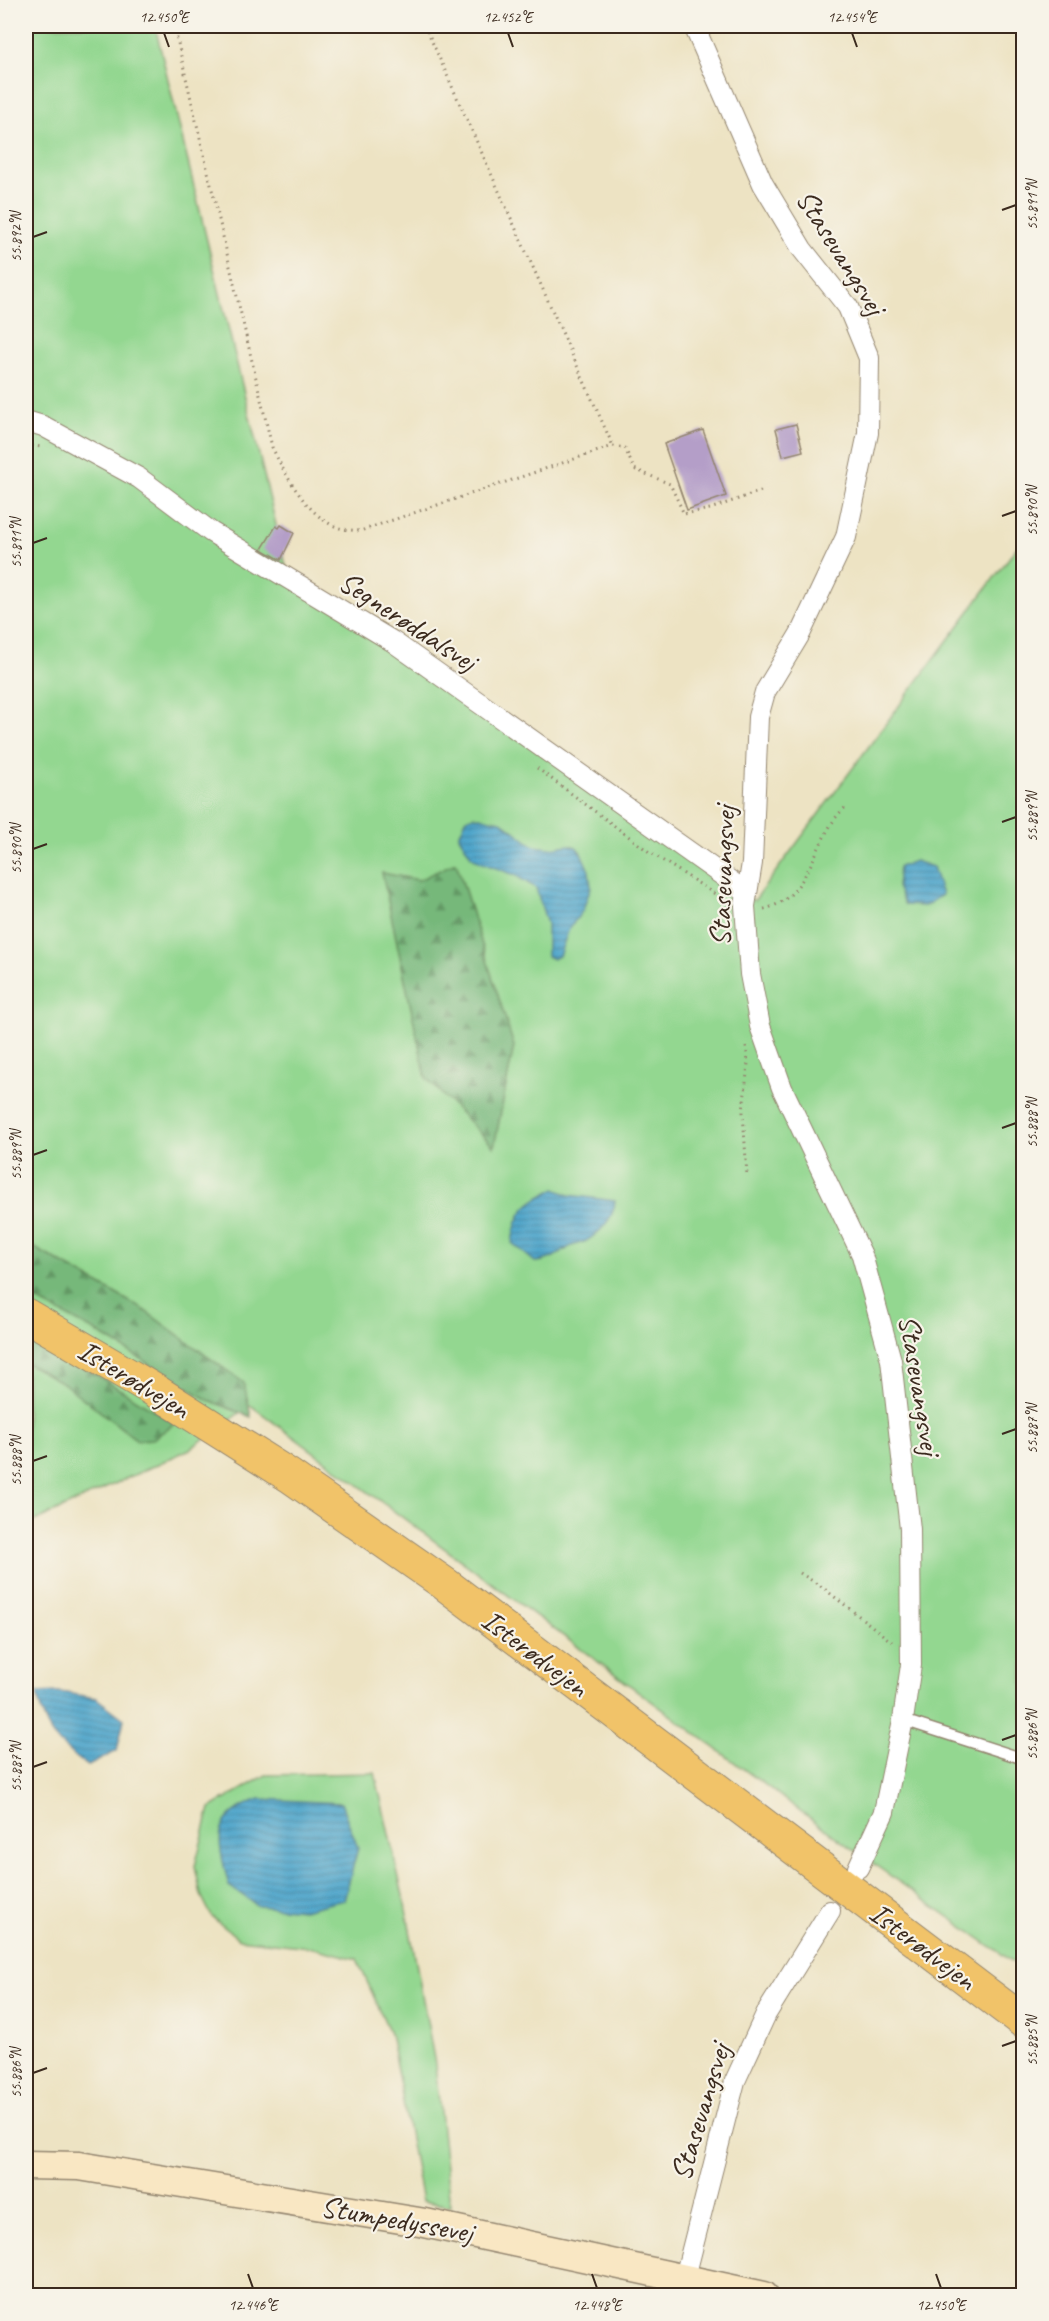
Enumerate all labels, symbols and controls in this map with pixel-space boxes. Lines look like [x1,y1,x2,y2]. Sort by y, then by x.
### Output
text: 12.450°E [140,8,191,27]
text: 12.452°E [484,8,535,27]
text: 12.454°E [828,8,879,27]
text: 55.891°N [1023,177,1042,230]
street label: Stasevangsvej [788,182,896,325]
text: 55.892°N [7,209,26,262]
text: 55.890°N [1023,483,1042,536]
text: 55.891°N [7,515,26,568]
street label: Segnerøddalsvej [332,562,487,681]
text: 55.889°N [1023,789,1042,842]
street label: Stasevangsvej [701,801,744,947]
text: 55.890°N [7,821,26,874]
text: 55.888°N [1023,1095,1042,1148]
text: 55.889°N [7,1127,26,1180]
street label: Stasevangsvej [890,1313,950,1461]
street label: Isterødvejen [71,1331,198,1428]
text: 55.887°N [1023,1401,1042,1454]
text: 55.888°N [7,1433,26,1486]
street label: Isterødvejen [474,1601,597,1706]
text: 55.886°N [1023,1707,1042,1760]
text: 55.887°N [7,1739,26,1792]
street label: Isterødvejen [862,1894,985,1999]
text: 55.885°N [1023,2013,1042,2066]
street label: Stasevangsvej [661,2036,740,2185]
text: 55.886°N [7,2045,26,2098]
street label: Stumpedyssevej [318,2187,479,2252]
text: 12.446°E [229,2296,280,2315]
text: 12.448°E [573,2296,624,2315]
text: 12.450°E [917,2296,968,2315]

